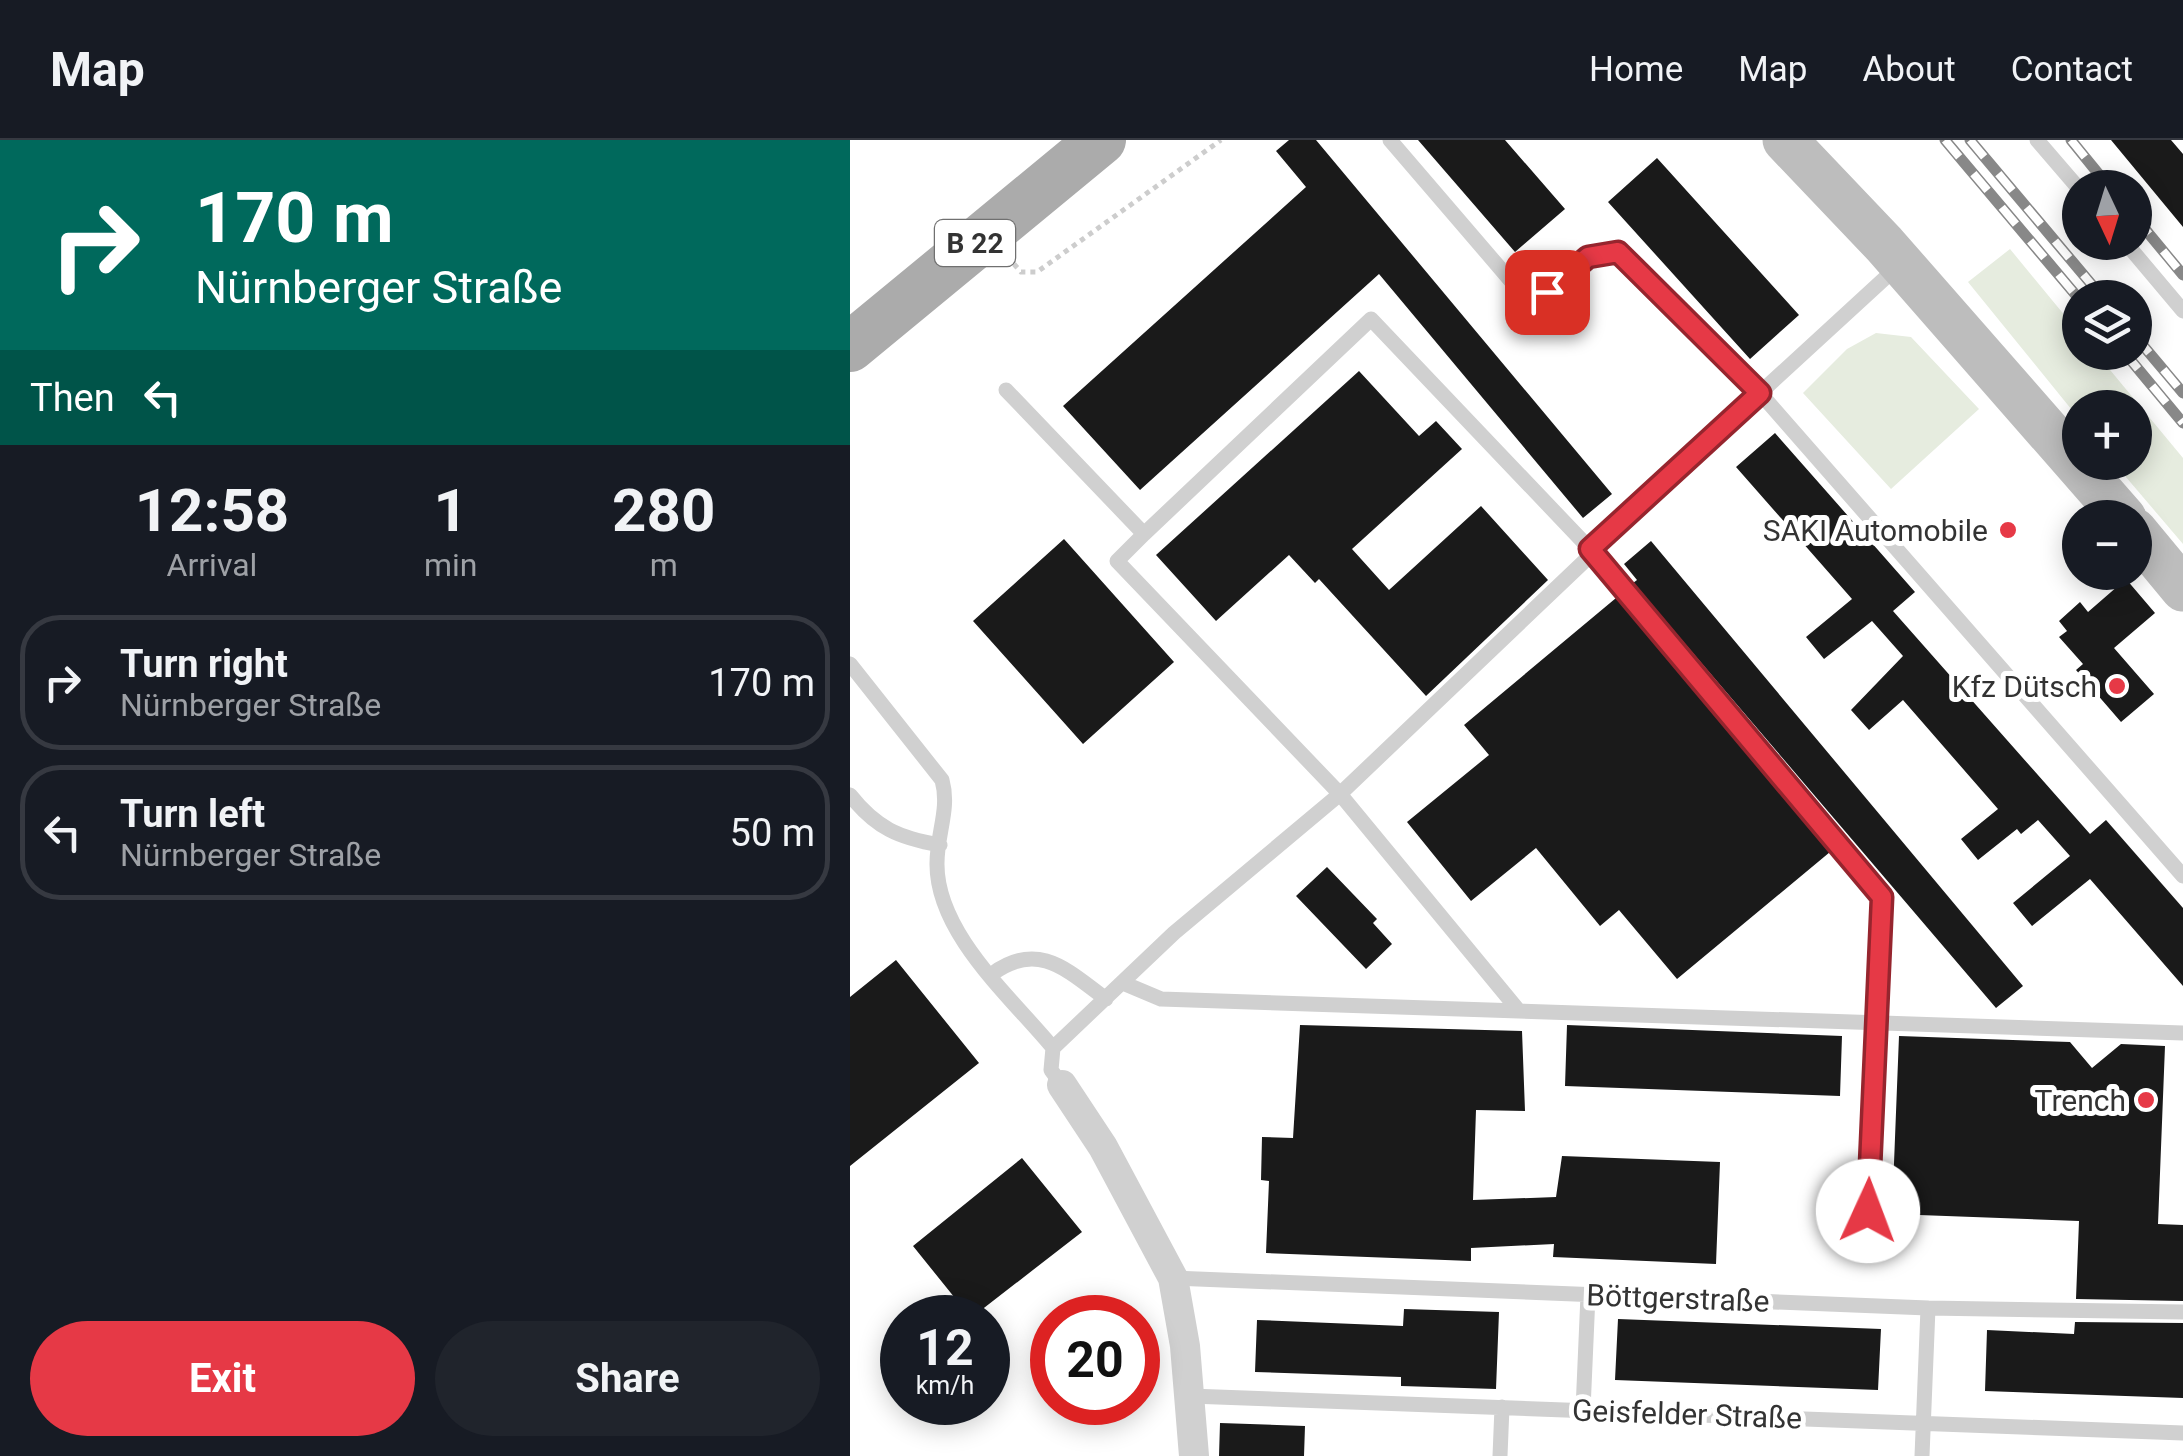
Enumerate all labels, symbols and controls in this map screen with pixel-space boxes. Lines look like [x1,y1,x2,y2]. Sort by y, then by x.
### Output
text: Map [50,41,145,98]
text: Home [1589,49,1683,90]
text: Map [1738,49,1807,90]
text: About [1862,49,1956,90]
text: Contact [2011,49,2133,90]
north arrow [2062,170,2152,260]
map controls [2062,170,2152,590]
text: 170 m [195,177,394,259]
icon: right [30,180,160,310]
road number: B 22 [935,220,1015,266]
pin [1505,250,1590,335]
text: Nürnberger Straße [195,261,562,314]
icon: arrive [1520,265,1575,320]
button: layers [2062,280,2152,370]
icon: left [135,370,190,425]
text: Then [30,376,115,420]
button: + [2062,390,2152,480]
text: 12:58 [135,475,289,546]
text: 1 [433,475,468,546]
text: 280 [612,475,715,546]
button: − [2062,500,2152,590]
place label: SAKI Automobile [1763,513,1988,548]
marker: SAKI Automobile [1997,519,2019,541]
text: Arrival [167,546,257,584]
text: min [424,546,477,584]
text: m [650,546,678,584]
text: Turn right [120,642,288,686]
icon: right [35,655,90,710]
text: 170 m [708,661,815,705]
place label: Kfz Dütsch [1952,669,2097,704]
marker: Kfz Dütsch [2106,675,2128,697]
text: Nürnberger Straße [120,686,381,724]
text: Turn left [120,792,265,836]
icon: left [35,805,90,860]
text: 50 m [730,811,815,855]
text: Nürnberger Straße [120,836,381,874]
place label: Trench [2035,1083,2126,1118]
marker: Trench [2135,1089,2157,1111]
position arrow [1816,1159,1920,1263]
street label: Böttgerstraße [1586,1277,1770,1319]
speed limit sign: 20 [1030,1295,1160,1425]
text: 12 [916,1319,974,1377]
button: Exit [30,1321,415,1436]
button: Share [435,1321,820,1436]
text: km/h [916,1371,974,1400]
street label: Geisfelder Straße [1571,1392,1803,1436]

